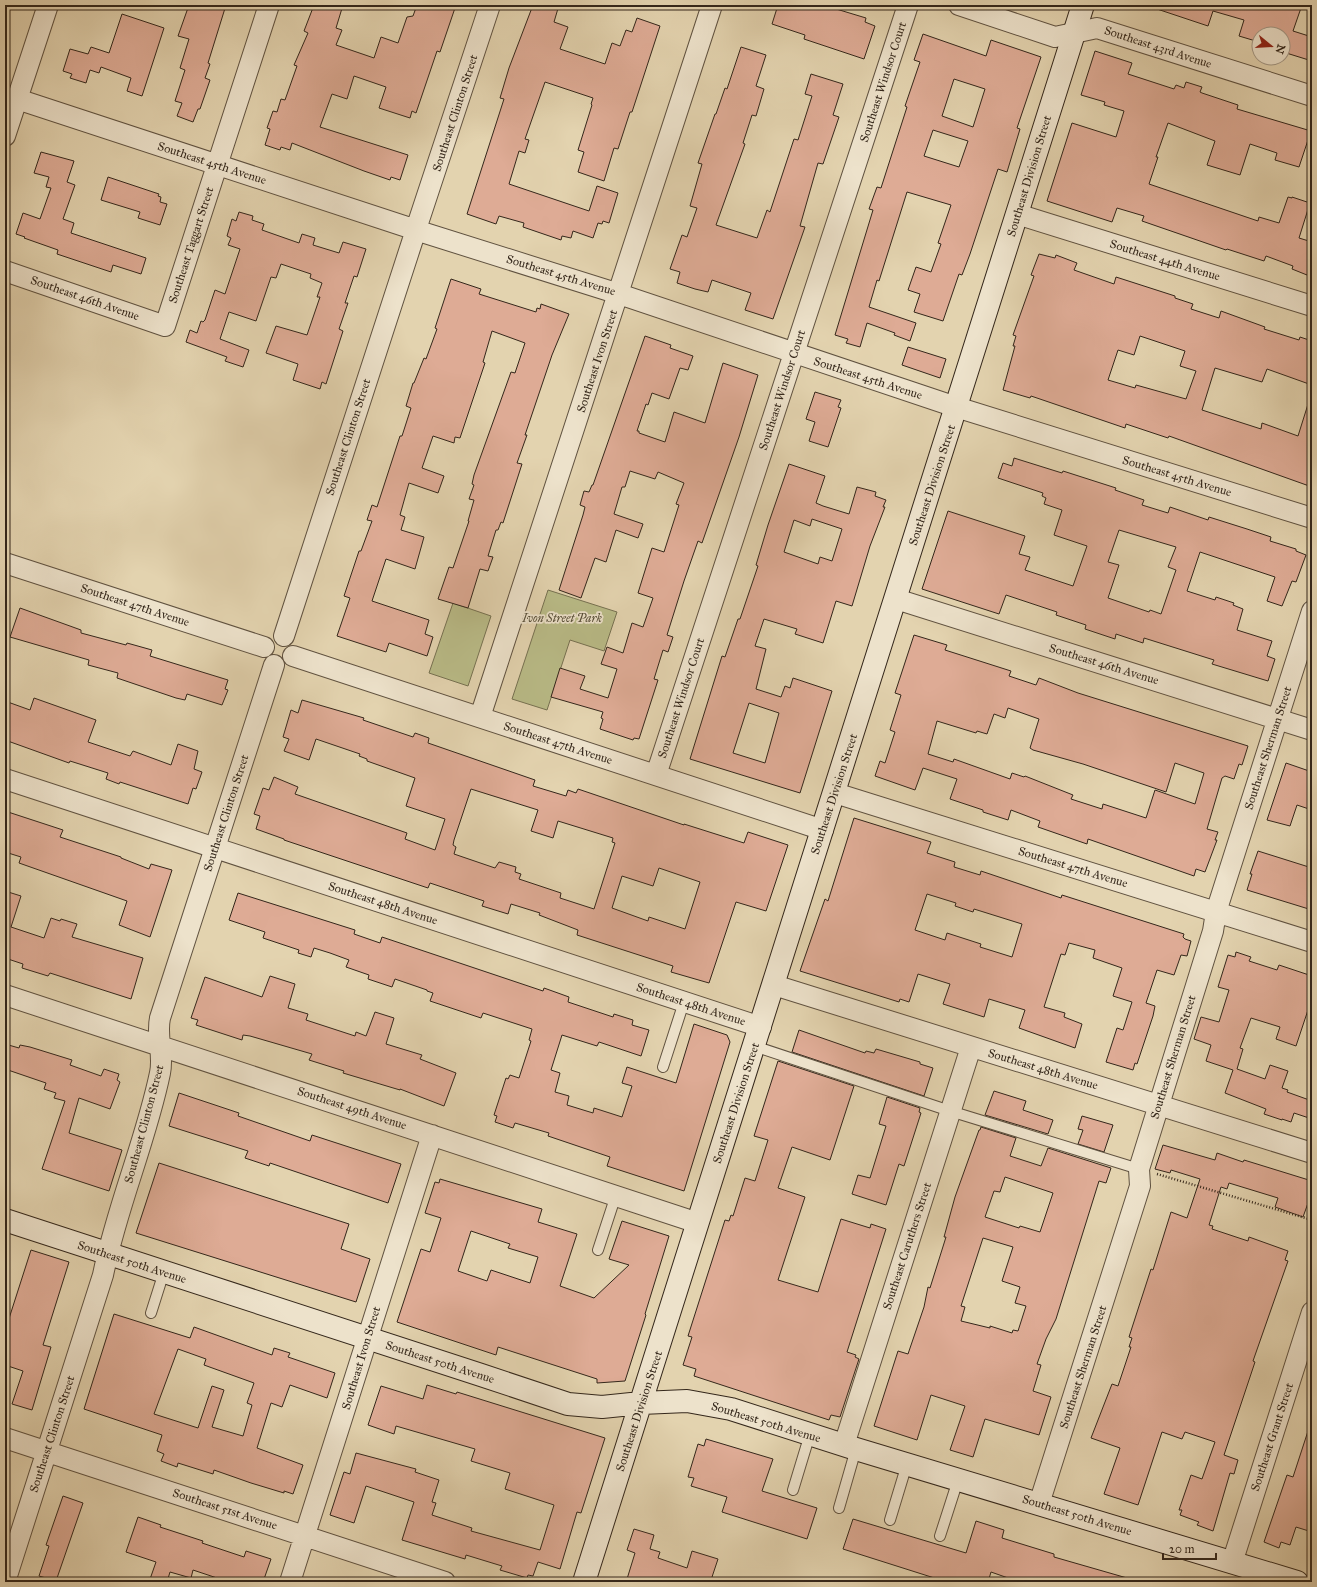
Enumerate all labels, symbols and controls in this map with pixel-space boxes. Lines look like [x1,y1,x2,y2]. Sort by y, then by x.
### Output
street label: Southeast Windsor Court [857,19,909,144]
street label: Southeast 43rd Avenue [1102,23,1214,71]
north arrow [1251,26,1291,66]
text: N [1272,42,1288,56]
street label: Southeast Clinton Street [429,52,481,173]
street label: Southeast Division Street [1004,113,1054,238]
street label: Southeast 45th Avenue [156,139,268,187]
street label: Southeast Taggart Street [166,184,218,305]
street label: Southeast 44th Avenue [1108,237,1222,283]
street label: Southeast 45th Avenue [505,252,617,298]
street label: Southeast 46th Avenue [29,273,141,323]
street label: Southeast Ivon Street [574,307,620,414]
street label: Southeast Windsor Court [756,327,808,452]
street label: Southeast 45th Avenue [812,354,924,402]
street label: Southeast Clinton Street [322,376,374,497]
street label: Southeast Division Street [906,422,958,547]
street label: Southeast 45th Avenue [1121,453,1233,499]
street label: Southeast 47th Avenue [79,581,191,629]
park label: Ivon Street Park [521,611,602,625]
street label: Southeast Windsor Court [655,635,707,760]
street label: Southeast 46th Avenue [1047,641,1161,687]
street label: Southeast Sherman Street [1241,684,1295,811]
street label: Southeast 47th Avenue [502,719,614,767]
street label: Southeast Division Street [808,731,860,856]
street label: Southeast Clinton Street [200,752,252,873]
street label: Southeast 47th Avenue [1017,844,1129,890]
street label: Southeast 48th Avenue [327,879,439,927]
street label: Southeast 48th Avenue [635,980,747,1028]
street label: Southeast Sherman Street [1147,993,1199,1121]
street label: Southeast Division Street [710,1040,762,1165]
street label: Southeast 48th Avenue [986,1046,1100,1092]
street label: Southeast Clinton Street [121,1063,167,1185]
street label: Southeast 49th Avenue [296,1084,408,1132]
street label: Southeast Caruthers Street [880,1180,934,1311]
street label: Southeast 50th Avenue [76,1238,188,1286]
street label: Southeast Sherman Street [1056,1303,1110,1430]
street label: Southeast Ivon Street [339,1304,384,1411]
street label: Southeast 50th Avenue [384,1338,496,1386]
street label: Southeast Division Street [613,1348,665,1473]
street label: Southeast Clinton Street [26,1373,78,1494]
street label: Southeast Grant Street [1248,1380,1296,1493]
street label: Southeast 50th Avenue [710,1399,822,1445]
street label: Southeast 51st Avenue [171,1485,279,1533]
street label: Southeast 50th Avenue [1021,1492,1133,1538]
scale bar [1163,1535,1216,1561]
text: 20 m [1169,1542,1195,1556]

